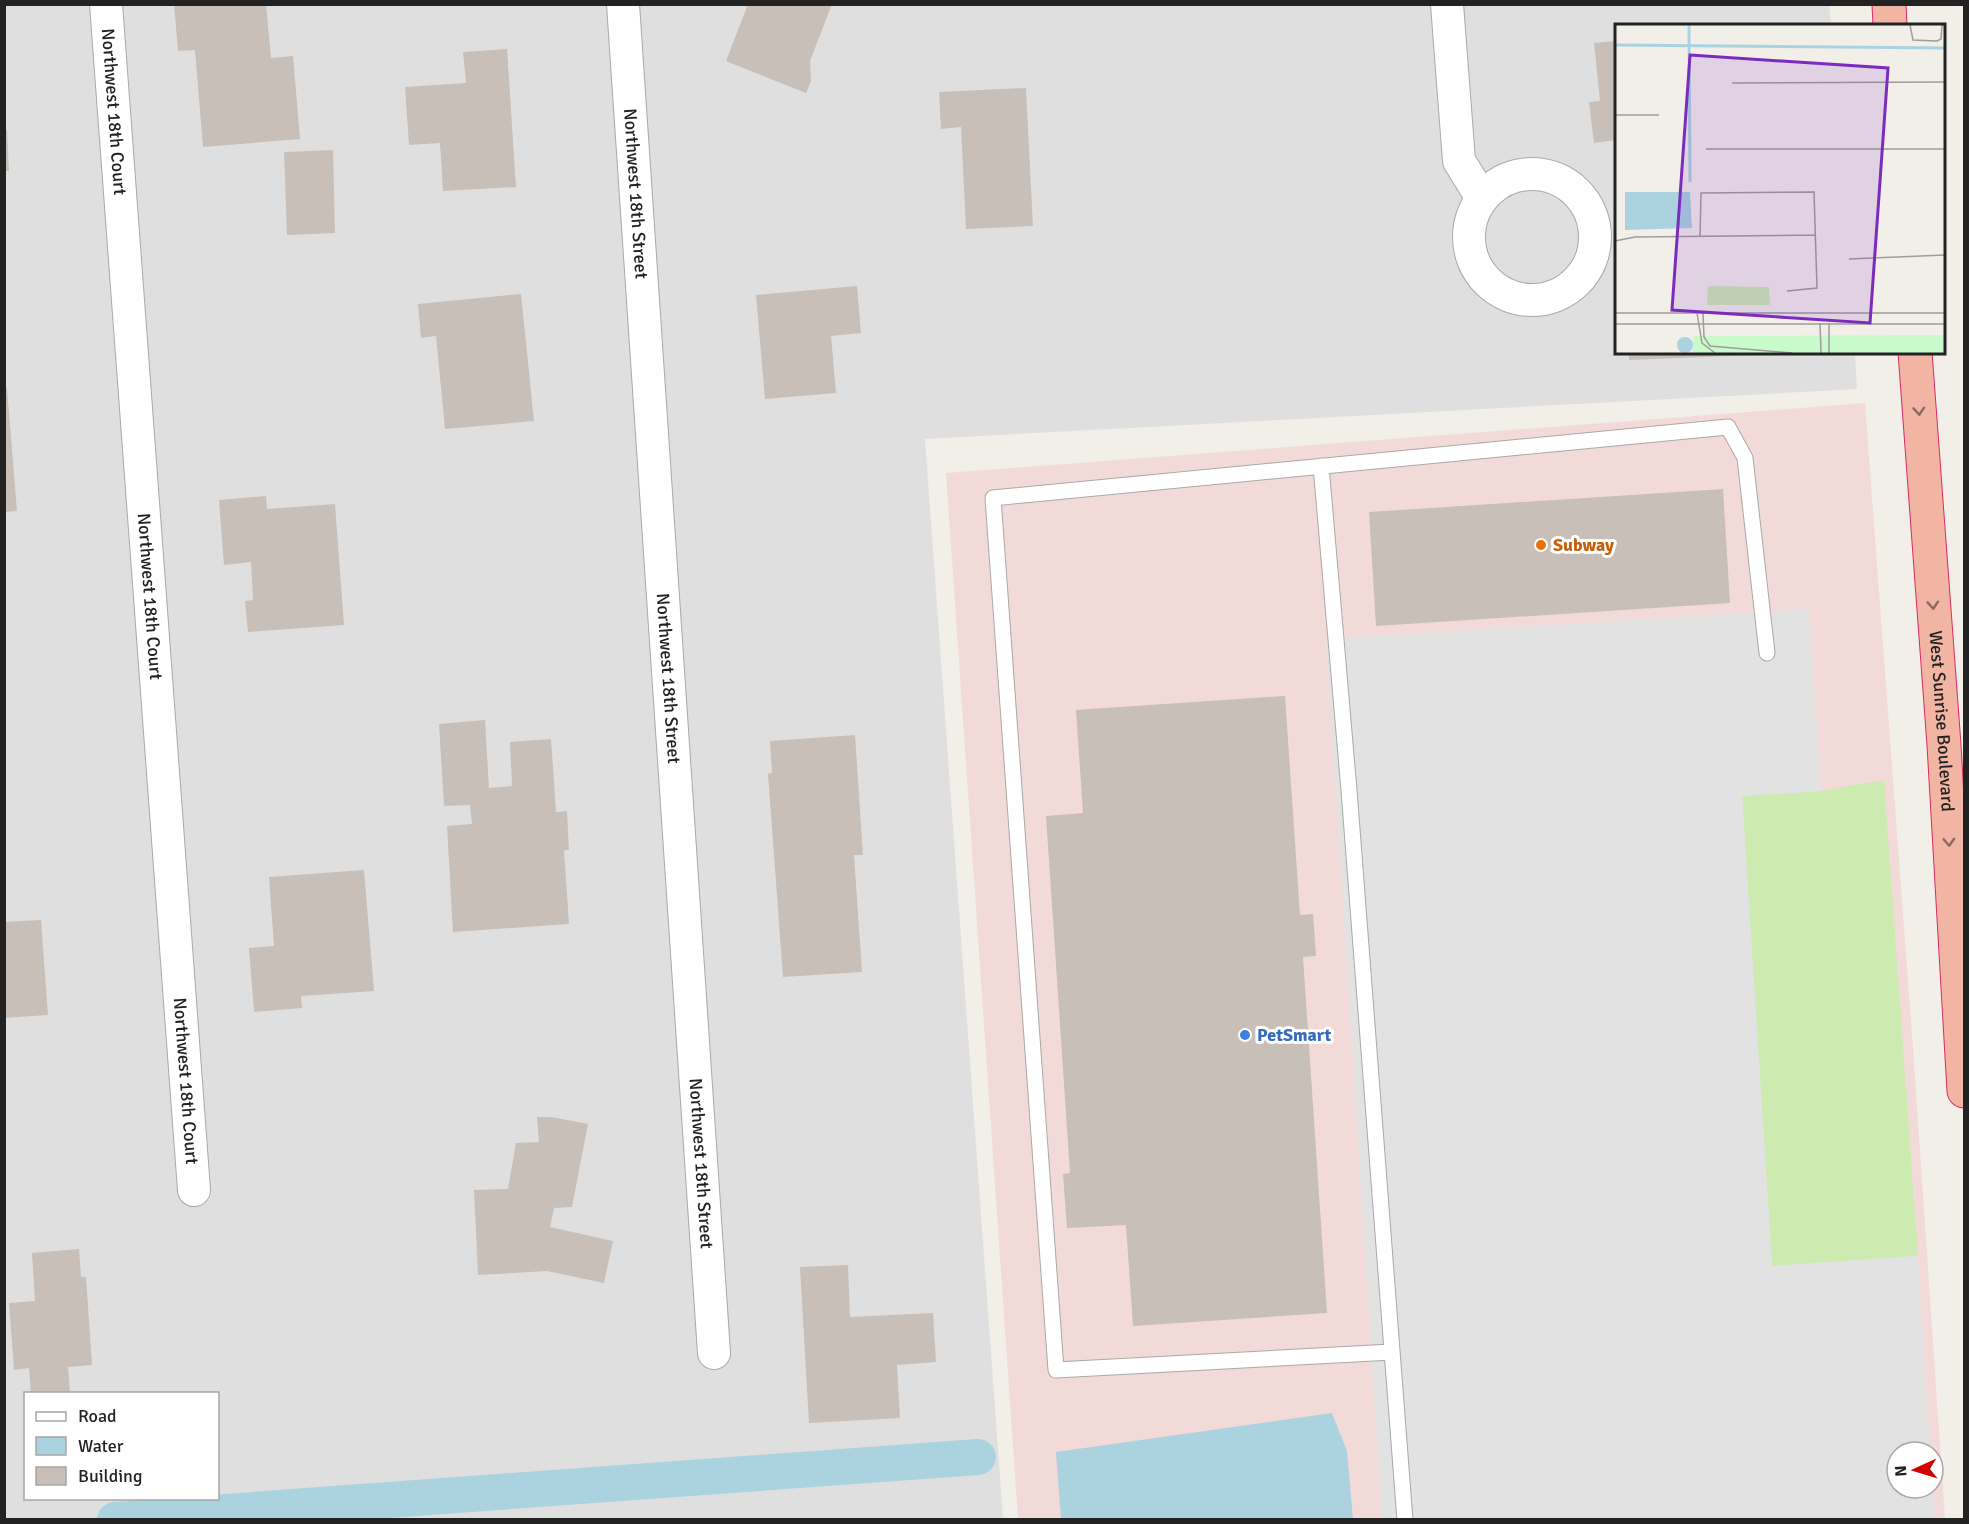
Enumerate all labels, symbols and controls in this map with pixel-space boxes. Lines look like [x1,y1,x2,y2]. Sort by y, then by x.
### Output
inset map [1615,24,1945,354]
street label: Northwest 18th Court [97,27,131,196]
street label: Northwest 18th Street [619,108,653,280]
one-way arrow [1912,406,1925,415]
street label: Northwest 18th Court [133,512,167,681]
place label: Subway [1553,534,1614,556]
marker: Subway [1534,538,1548,552]
street label: Northwest 18th Street [652,592,685,764]
one-way arrow [1926,601,1939,610]
street label: West Sunrise Boulevard [1925,630,1959,812]
one-way arrow [1943,837,1956,846]
street label: Northwest 18th Court [169,997,203,1165]
place label: PetSmart [1257,1024,1332,1046]
marker: PetSmart [1238,1028,1252,1042]
street label: Northwest 18th Street [684,1077,718,1249]
legend [24,1392,219,1500]
text: Road [78,1405,117,1427]
text: Water [78,1435,124,1457]
north arrow [1885,1440,1945,1500]
text: Building [78,1465,142,1487]
text: N [1891,1465,1911,1477]

